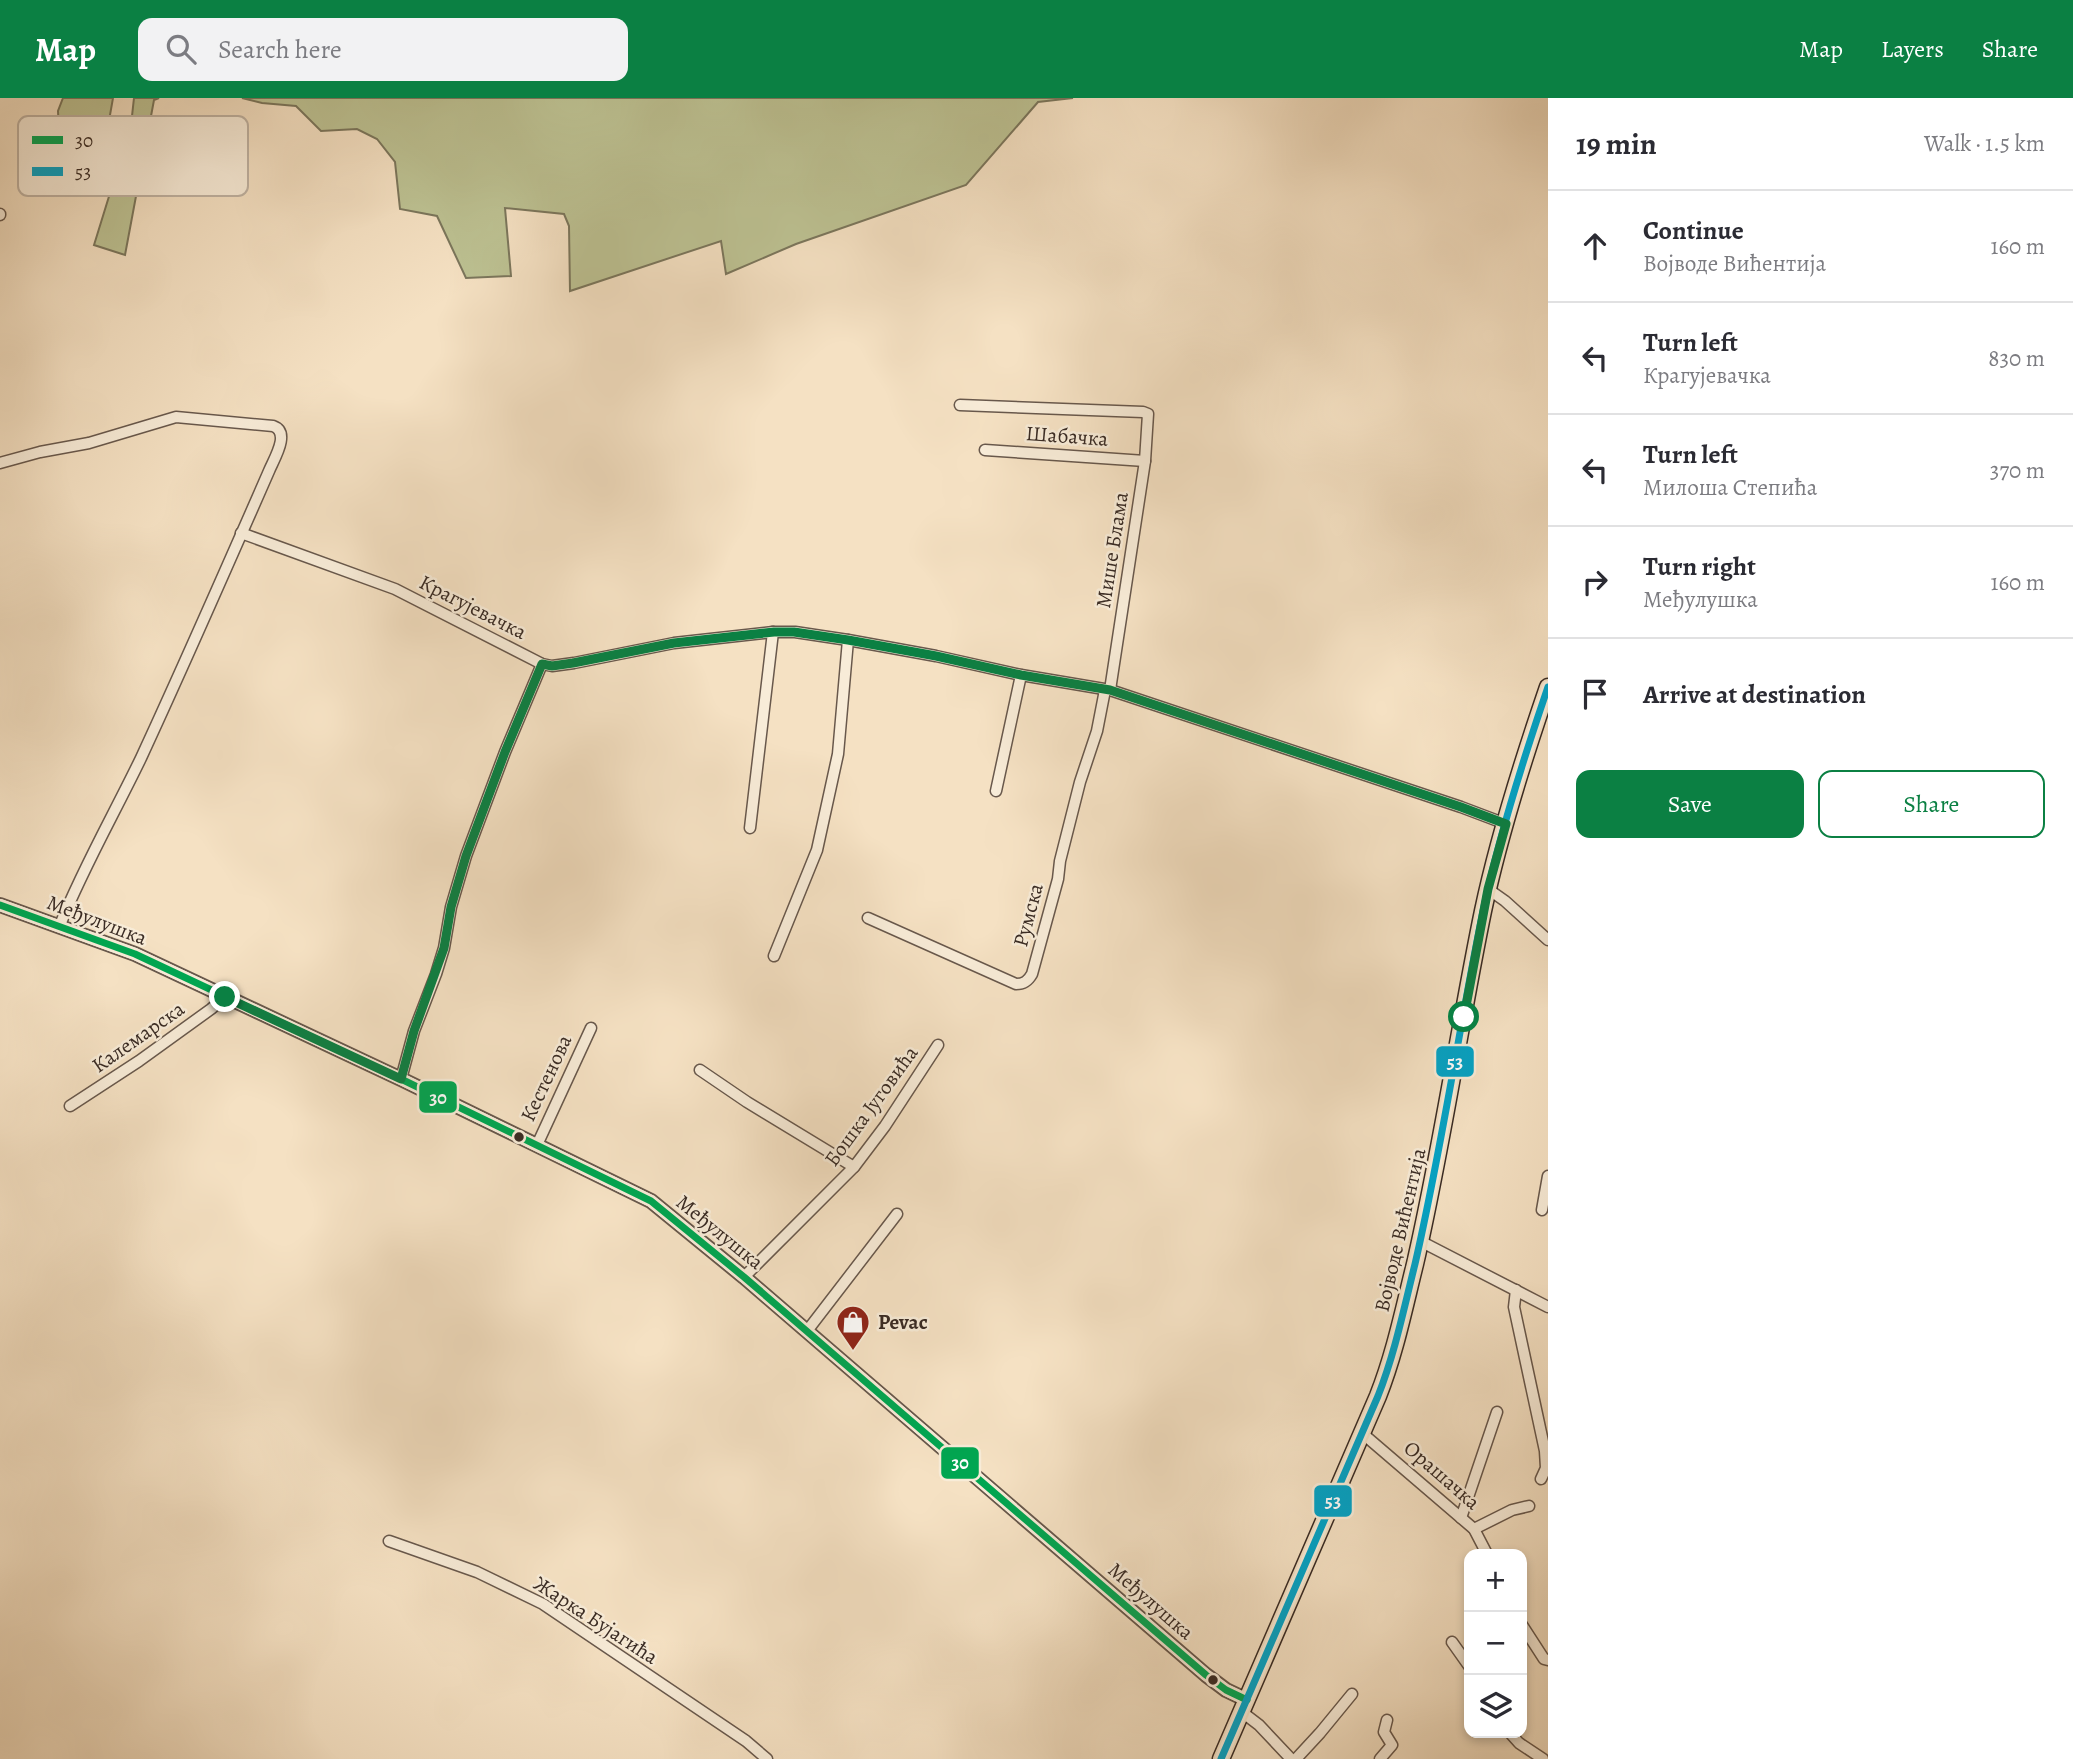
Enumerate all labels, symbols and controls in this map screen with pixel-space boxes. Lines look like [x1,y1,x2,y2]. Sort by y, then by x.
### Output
search box [138,18,628,81]
text: Map [35,27,96,72]
icon: search [162,30,200,68]
text: Search here [218,32,342,67]
text: Map [1799,33,1843,65]
text: Layers [1881,33,1944,65]
text: Share [1982,33,2038,65]
legend [18,116,248,196]
text: 19 min [1576,124,1657,164]
text: 30 [75,128,93,154]
text: Walk · 1.5 km [1924,128,2045,159]
text: 53 [75,159,91,185]
text: Continue [1643,213,1744,248]
icon: ahead [1576,227,1614,265]
text: 160 m [1991,231,2045,262]
text: Војводе Вићентија [1643,248,1826,279]
text: Turn left [1643,325,1738,360]
icon: left [1576,339,1614,377]
text: 830 m [1988,343,2045,374]
text: Крагујевачка [1643,360,1771,391]
street label: Шабачка [1025,419,1109,453]
text: Turn left [1643,437,1738,472]
icon: left [1576,451,1614,489]
text: 370 m [1990,455,2045,486]
text: Милоша Степића [1643,472,1817,503]
street label: Мише Блама [1089,490,1135,610]
text: Turn right [1643,549,1756,584]
icon: right [1576,563,1614,601]
text: 160 m [1991,567,2045,598]
street label: Крагујевачка [415,568,532,646]
text: Међулушка [1643,584,1758,615]
icon: arrive [1576,675,1614,713]
text: Arrive at destination [1643,677,1866,712]
button: Save [1576,770,1804,838]
button: Share [1818,770,2045,838]
street label: Румска [1006,880,1050,950]
street label: Међулушка [43,888,151,952]
route end [209,981,240,1012]
street label: Калемарска [86,995,190,1079]
route start [1448,1001,1479,1032]
street label: Кестенова [514,1030,578,1126]
street label: Бошка Југовића [818,1040,924,1172]
line badge: 53 [1435,1045,1475,1078]
text: 53 [1447,1049,1463,1075]
line badge: 30 [418,1080,458,1114]
text: 30 [429,1085,447,1111]
unlabelled marker [512,1130,526,1144]
street label: Војводе Вићентија [1368,1145,1433,1315]
street label: Међулушка [670,1188,770,1276]
shop icon: Pevac [834,1303,872,1352]
place label: Pevac [878,1308,928,1336]
street label: Орашачка [1398,1434,1486,1516]
line badge: 30 [940,1446,980,1480]
text: 30 [951,1450,969,1476]
line badge: 53 [1313,1484,1353,1518]
text: 53 [1325,1488,1341,1514]
map controls [1464,1549,1527,1738]
button: + [1464,1549,1527,1612]
street label: Међулушка [1102,1556,1200,1646]
street label: Жарка Бујагића [528,1569,664,1671]
button: − [1464,1612,1527,1675]
unlabelled marker [1206,1673,1220,1687]
button: layers [1464,1675,1527,1738]

